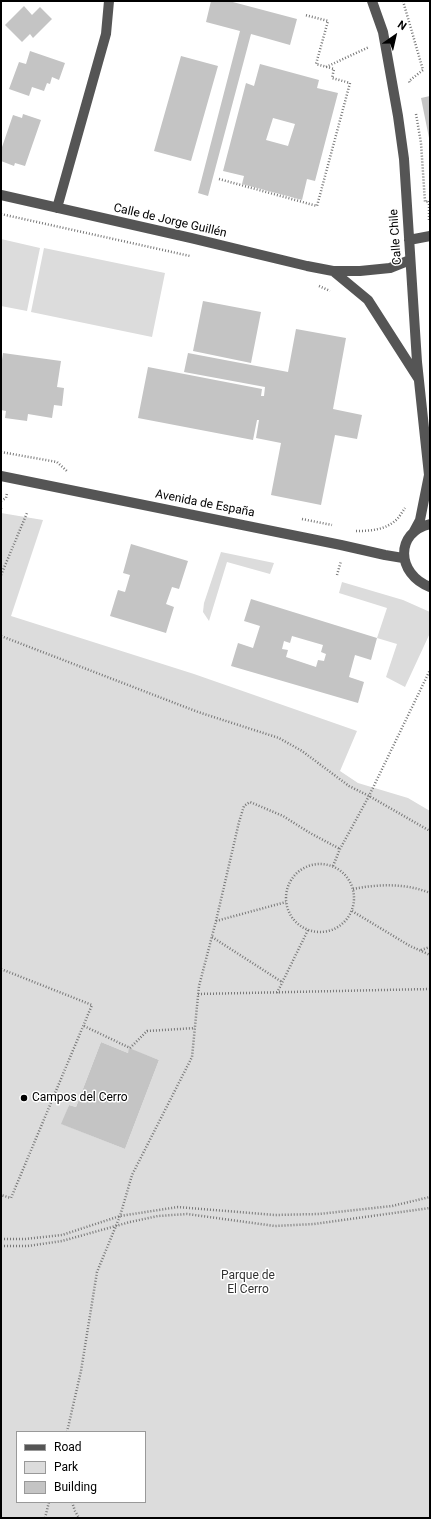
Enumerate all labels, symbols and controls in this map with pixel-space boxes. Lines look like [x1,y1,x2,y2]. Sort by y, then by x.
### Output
north arrow [375,16,415,56]
text: N [395,18,409,33]
street label: Calle de Jorge Guillén [112,201,228,241]
street label: Calle Chile [387,208,405,266]
street label: Avenida de España [154,487,256,521]
place label: Campos del Cerro [32,1091,128,1105]
marker: Campos del Cerro [19,1093,29,1103]
park label: Parque de El Cerro [221,1269,275,1297]
legend [16,1431,146,1503]
text: Road [54,1440,82,1454]
text: Park [54,1460,78,1474]
text: Building [54,1480,97,1494]

